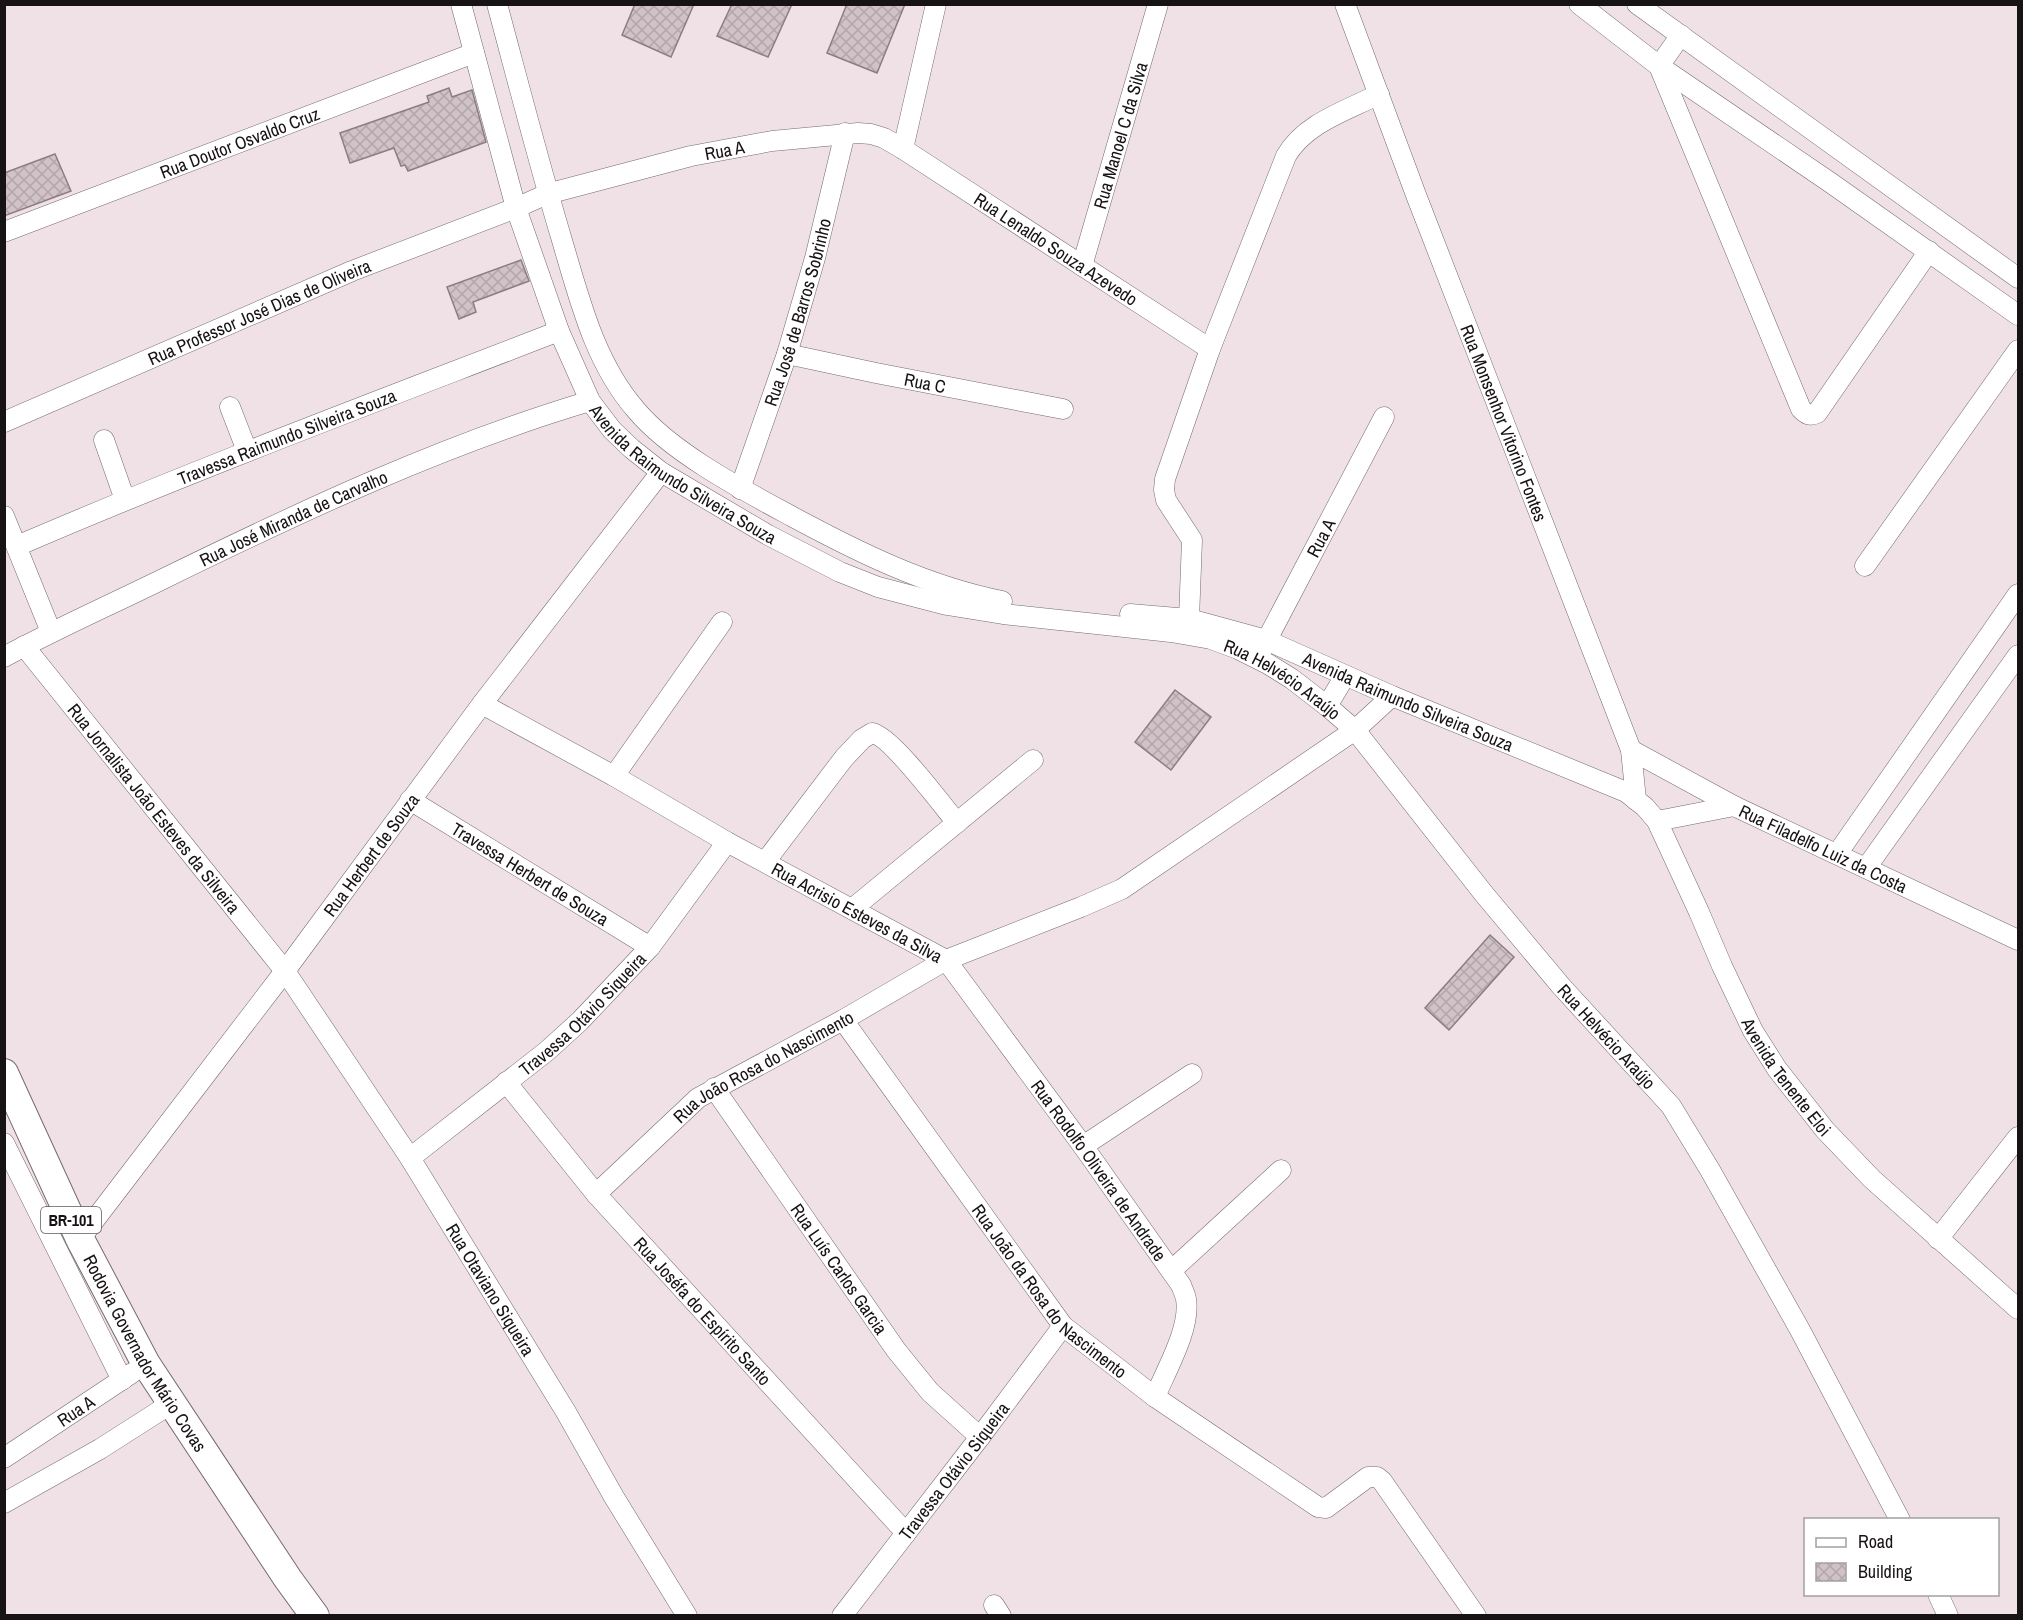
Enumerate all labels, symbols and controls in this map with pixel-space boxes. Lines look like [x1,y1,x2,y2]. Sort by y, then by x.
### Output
street label: Rua Manoel C da Silva [1087,59,1153,212]
street label: Rua Doutor Osvaldo Cruz [156,101,323,184]
street label: Rua A [702,134,747,166]
street label: Rua Lenaldo Souza Azevedo [969,186,1143,311]
street label: Rua José de Barros Sobrinho [757,216,837,409]
street label: Rua Professor José Dias de Oliveira [144,253,374,371]
street label: Rua Monsenhor Vitorino Fontes [1455,321,1554,525]
street label: Rua C [902,366,948,399]
street label: Travessa Raimundo Silveira Souza [174,382,400,491]
street label: Avenida Raimundo Silveira Souza [583,398,781,550]
street label: Rua José Miranda de Carvalho [195,464,391,572]
street label: Rua A [1300,514,1341,561]
street label: Rua Helvécio Araújo [1221,632,1346,725]
street label: Avenida Raimundo Silveira Souza [1298,645,1517,757]
street label: Rua Jornalista João Esteves da Silveira [62,698,246,918]
street label: Rua Herbert de Souza [317,788,425,921]
street label: Rua Filadelfo Luiz da Costa [1735,798,1911,899]
street label: Travessa Herbert de Souza [447,816,614,931]
street label: Rua Acrisio Esteves da Silva [767,856,947,968]
street label: Travessa Otávio Siqueira [513,947,651,1081]
street label: Rua Helvécio Araújo [1552,978,1662,1094]
street label: Rua João Rosa do Nascimento [667,1004,858,1128]
street label: Avenida Tenente Eloi [1736,1013,1837,1142]
street label: Rua Rodolfo Oliveira de Andrade [1026,1074,1173,1266]
street label: Rua Luís Carlos Garcia [785,1198,894,1339]
street label: Rua João da Rosa do Nascimento [967,1199,1132,1384]
road number: BR-101 [41,1207,101,1233]
street label: Rua Otaviano Siqueira [441,1218,541,1360]
street label: Rua Joséfa do Espírito Santo [628,1231,777,1391]
street label: Rodovia Governador Mário Covas [78,1250,213,1456]
street label: Rua A [52,1389,99,1432]
street label: Travessa Otávio Siqueira [893,1397,1015,1545]
legend [1804,1518,1999,1596]
text: Road [1858,1529,1893,1554]
text: Building [1858,1559,1913,1584]

